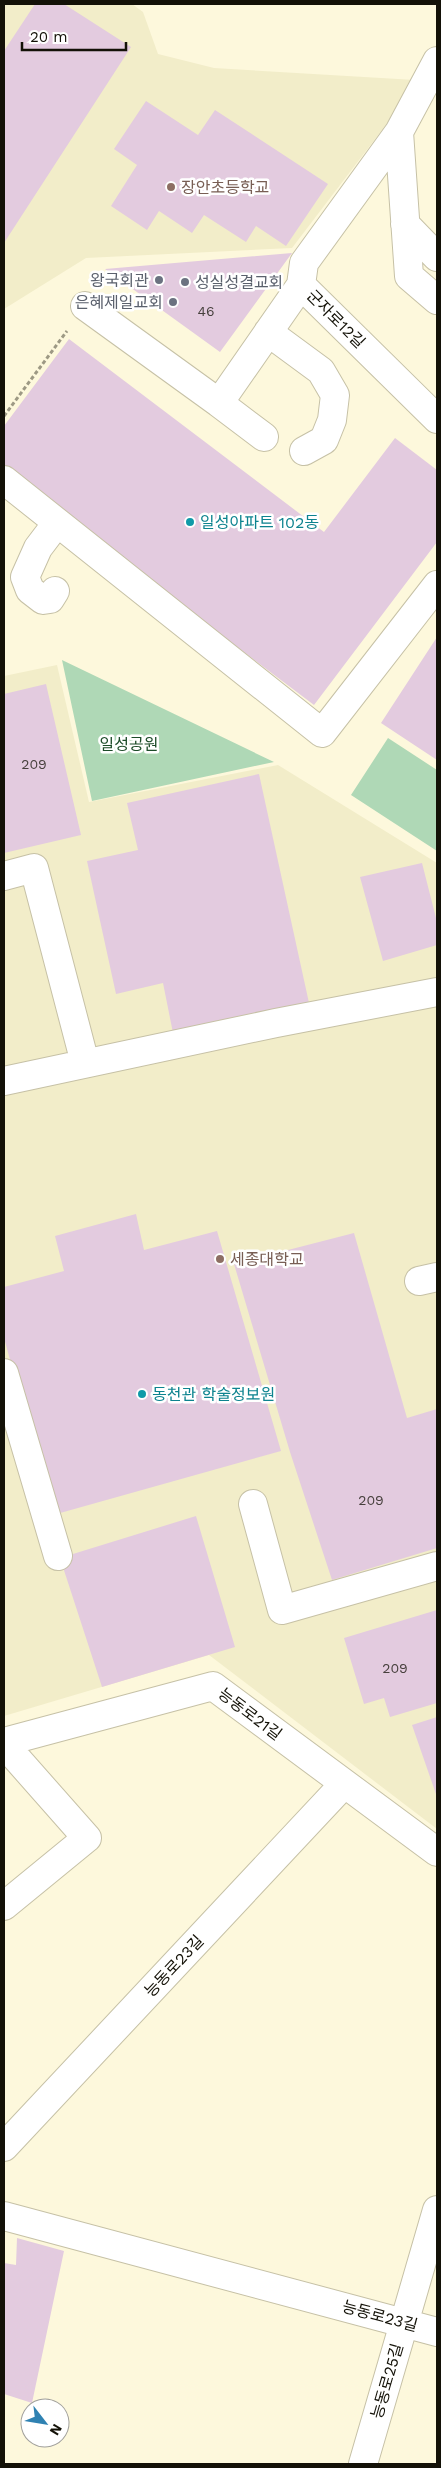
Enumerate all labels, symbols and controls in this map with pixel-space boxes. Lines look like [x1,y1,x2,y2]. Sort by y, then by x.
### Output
scale bar [22,20,126,52]
text: 20 m [30,28,68,46]
place label: 장안초등학교 [181,178,269,197]
marker: 장안초등학교 [165,181,177,193]
place label: 왕국회관 [90,271,149,290]
place label: 성실성결교회 [195,273,283,292]
marker: 왕국회관 [153,274,165,286]
marker: 성실성결교회 [179,276,191,288]
street label: 군자로12길 [303,286,369,352]
place label: 은혜제일교회 [75,293,163,312]
marker: 은혜제일교회 [167,296,179,308]
house number: 46 [197,303,215,319]
place label: 일성아파트 102동 [200,513,319,532]
marker: 일성아파트 102동 [184,516,196,528]
park label: 일성공원 [100,735,158,754]
house number: 209 [21,756,47,772]
place label: 세종대학교 [230,1250,304,1269]
marker: 세종대학교 [214,1253,226,1265]
place label: 동천관 학술정보원 [152,1385,275,1404]
marker: 동천관 학술정보원 [136,1388,148,1400]
house number: 209 [358,1492,384,1508]
house number: 209 [382,1660,408,1676]
street label: 능동로21길 [215,1684,285,1744]
street label: 능동로23길 [141,1931,207,2001]
street label: 능동로23길 [340,2297,420,2335]
street label: 능동로25길 [367,2341,407,2421]
north arrow [20,2398,70,2448]
text: N [47,2421,66,2438]

